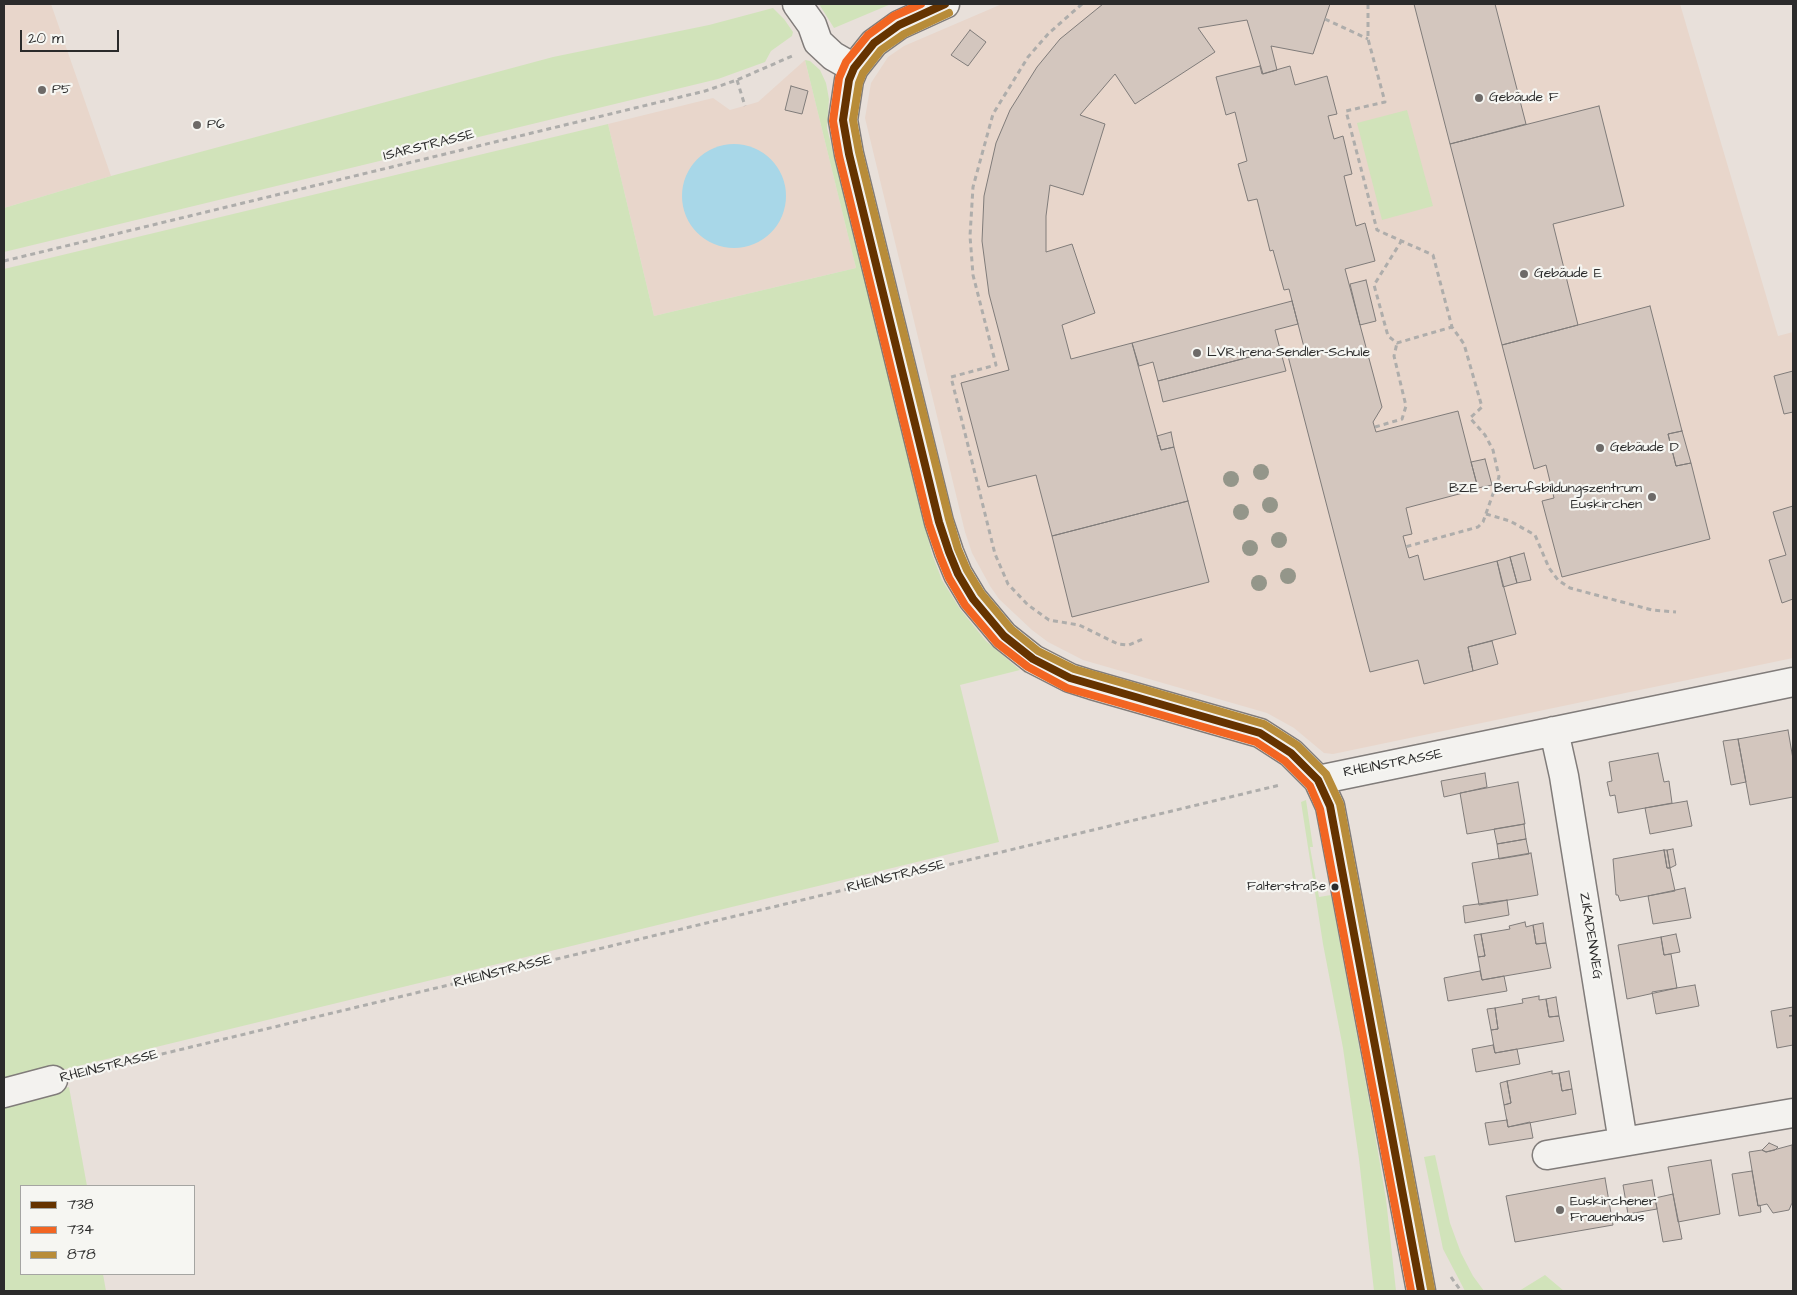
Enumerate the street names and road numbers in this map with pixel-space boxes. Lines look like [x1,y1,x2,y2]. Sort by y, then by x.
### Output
street label: ISARSTRASSE [382,127,476,165]
street label: RHEINSTRASSE [1342,746,1444,782]
street label: RHEINSTRASSE [845,857,947,897]
street label: ZIKADENWEG [1575,891,1605,981]
street label: RHEINSTRASSE [452,952,554,992]
street label: RHEINSTRASSE [58,1047,160,1087]

